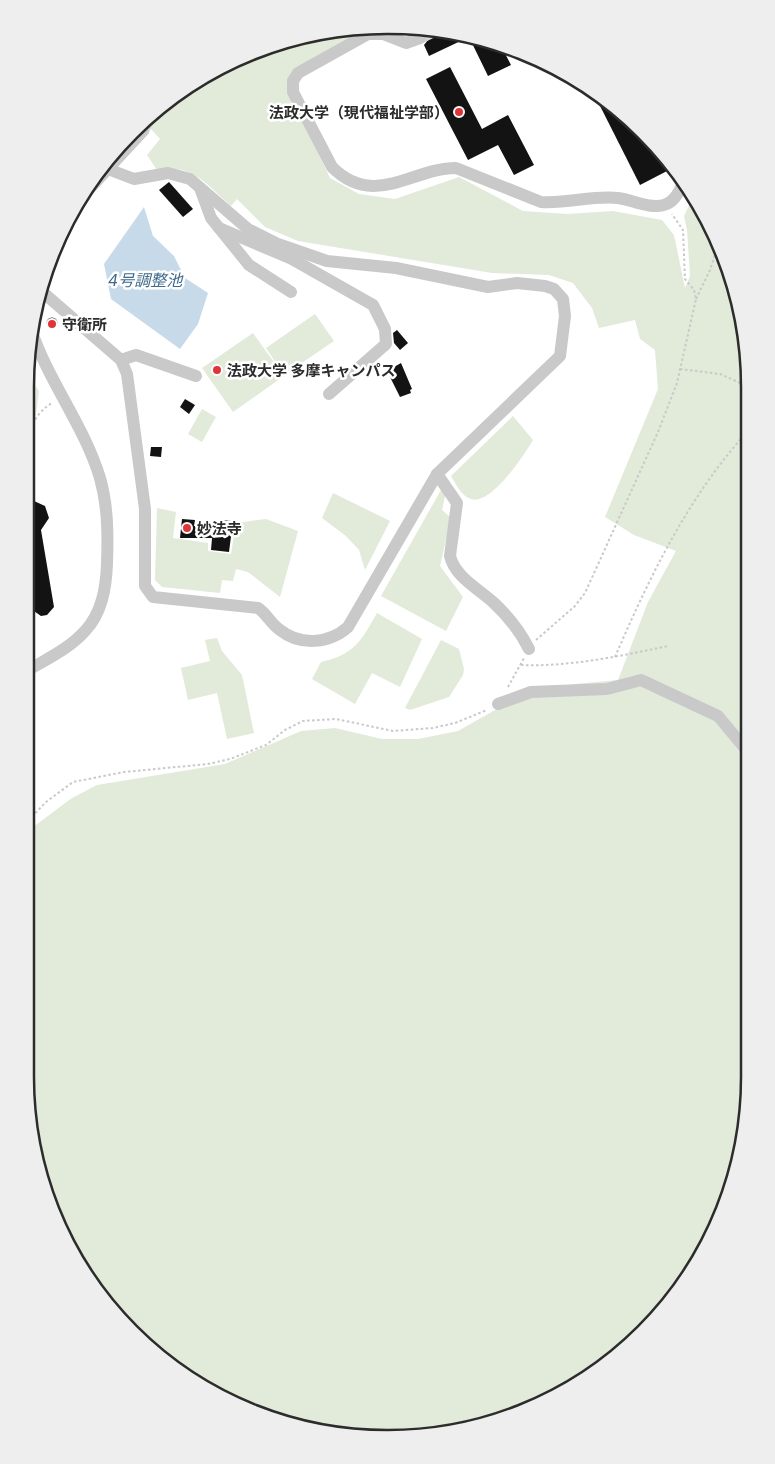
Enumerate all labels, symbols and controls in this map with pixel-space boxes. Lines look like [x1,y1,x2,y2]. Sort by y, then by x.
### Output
place label: 法政大学（現代福祉学部） [269,103,449,122]
marker: 法政大学（現代福祉学部） [453,106,465,118]
water label: 4号調整池 [108,270,184,290]
place label: 守衛所 [62,315,107,334]
marker: 守衛所 [46,318,58,330]
place label: 法政大学 多摩キャンパス [227,361,396,380]
marker: 法政大学 多摩キャンパス [211,364,223,376]
place label: 妙法寺 [197,519,242,538]
marker: 妙法寺 [181,522,193,534]

